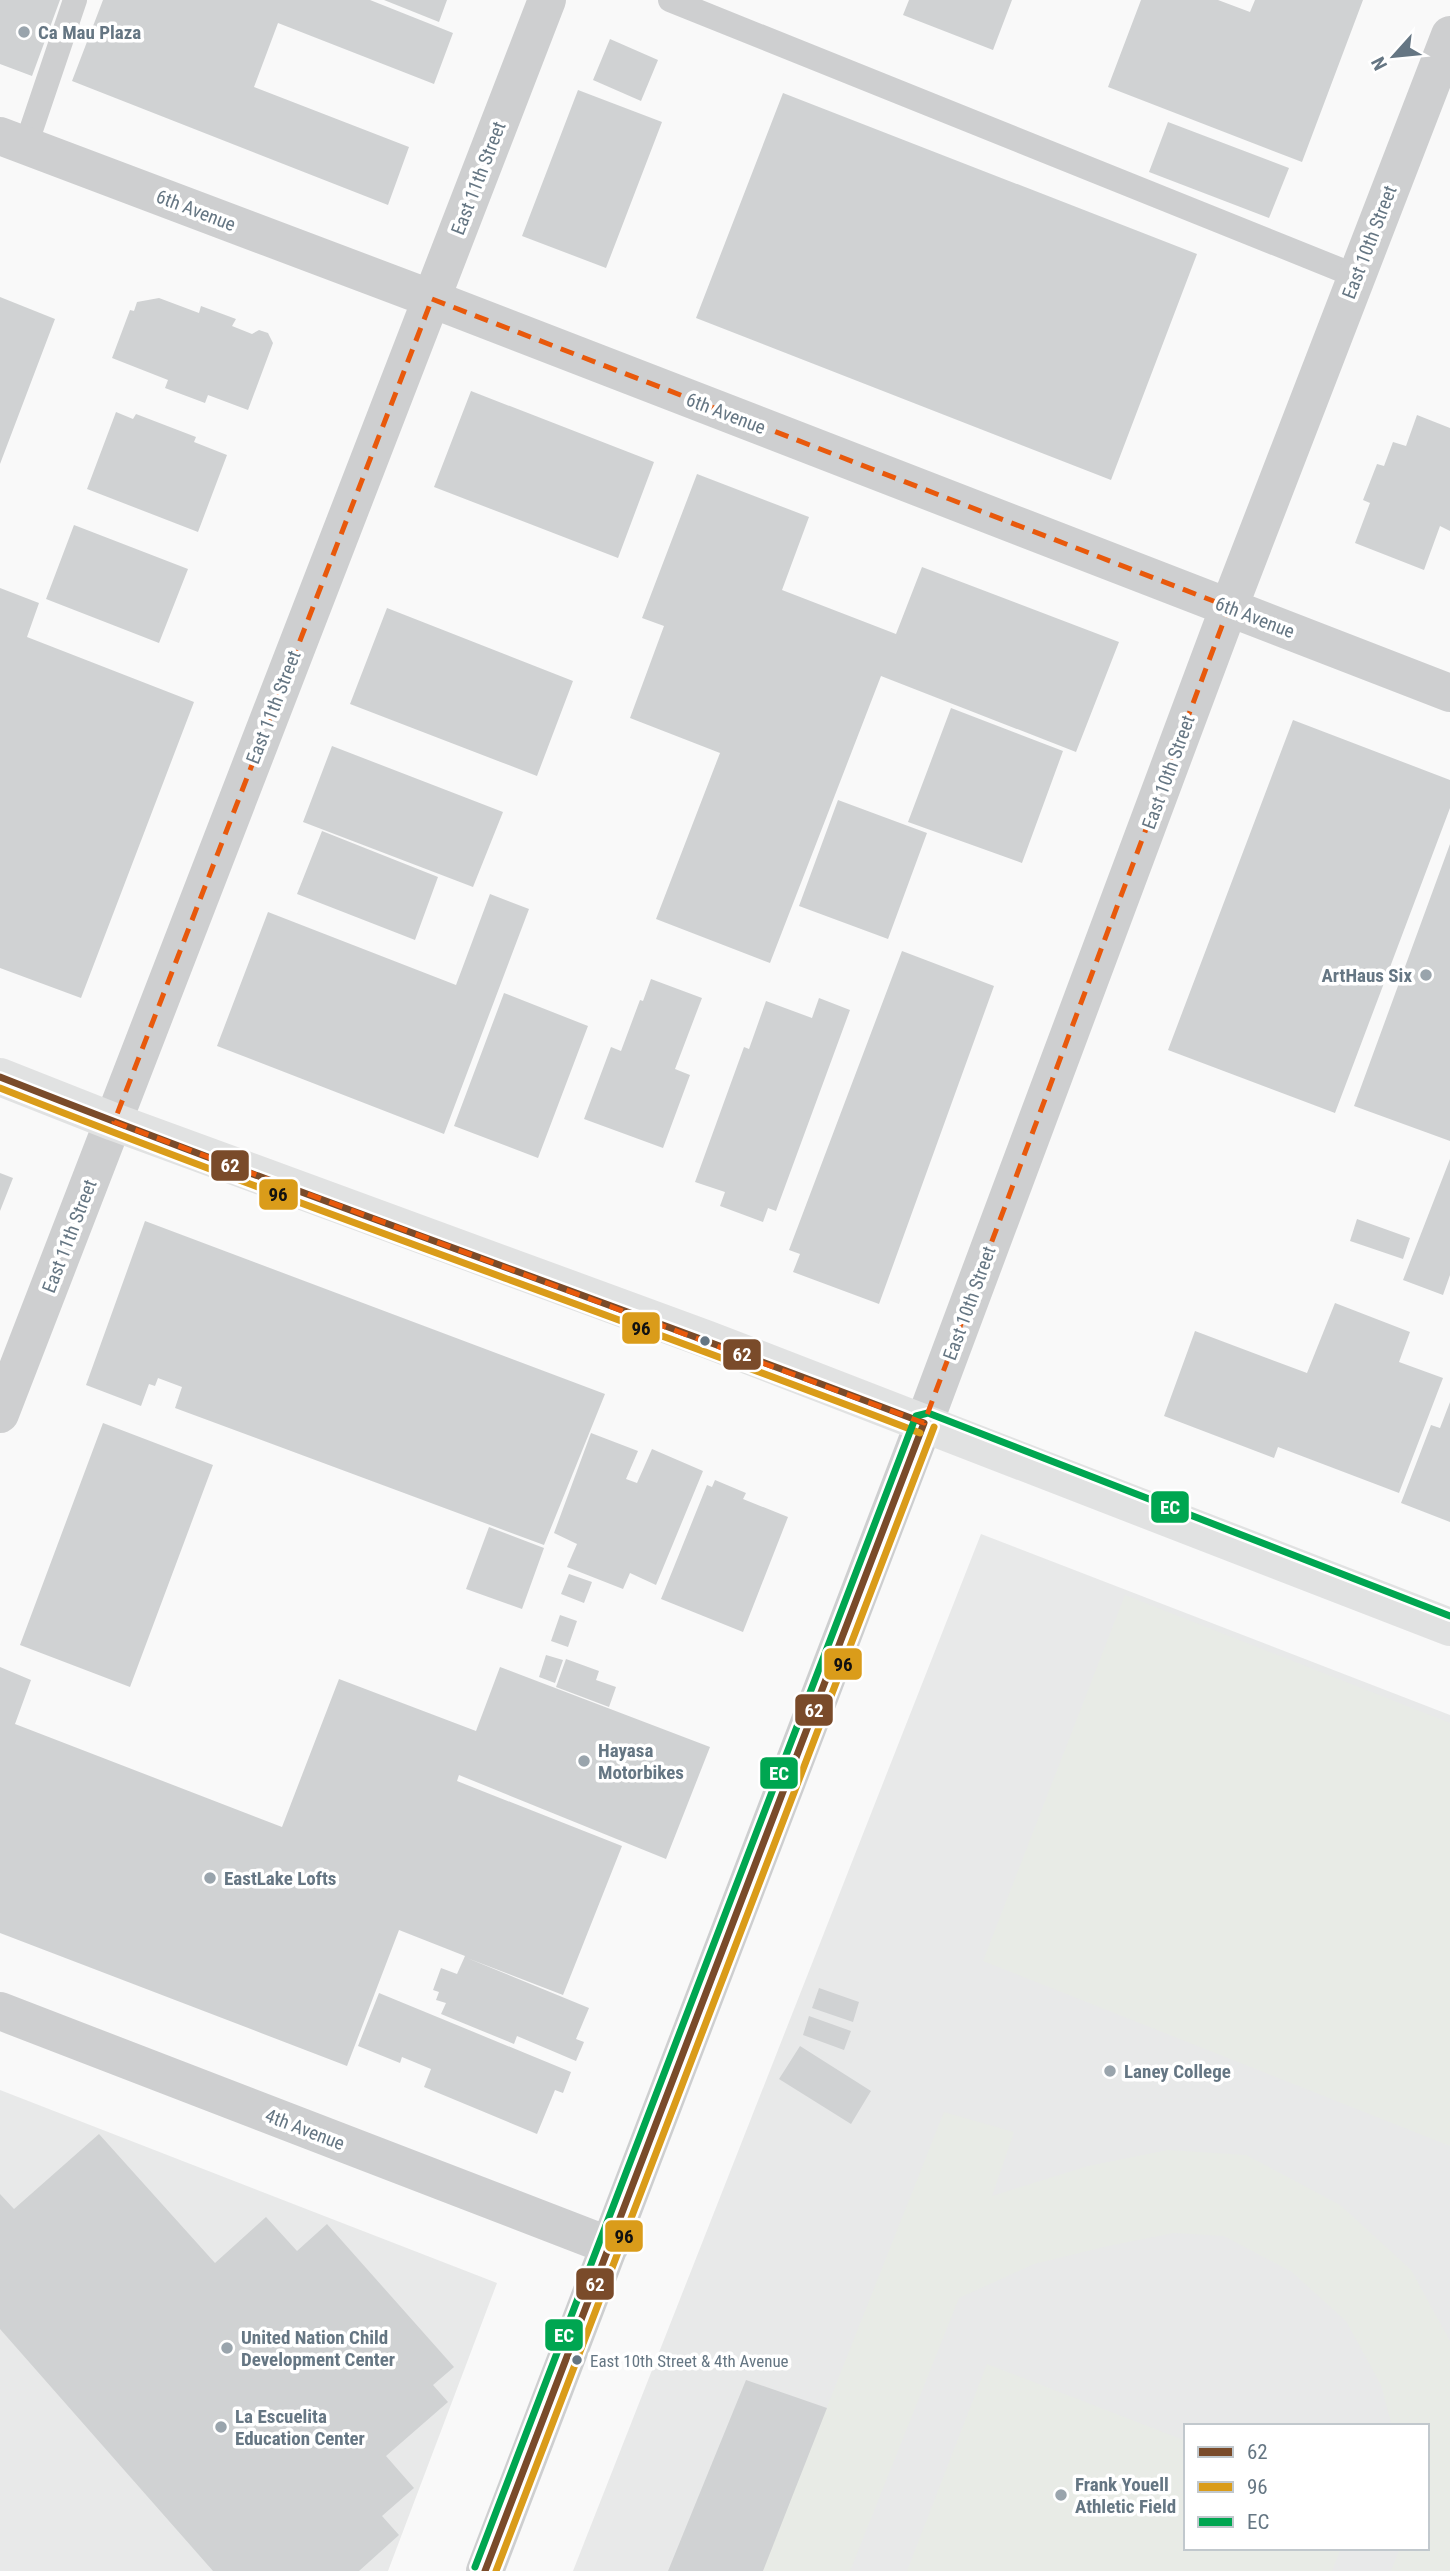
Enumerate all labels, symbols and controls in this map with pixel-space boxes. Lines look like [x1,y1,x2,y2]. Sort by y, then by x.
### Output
place label: Ca Mau Plaza [38,21,141,44]
north arrow [1359,21,1429,91]
marker: Ca Mau Plaza [16,24,32,40]
text: N [1366,53,1392,74]
street label: East 11th Street [446,118,511,238]
street label: East 10th Street [1337,182,1402,302]
street label: 6th Avenue [153,185,239,236]
street label: 6th Avenue [683,388,769,439]
street label: 6th Avenue [1212,592,1298,643]
street label: East 11th Street [241,647,306,767]
street label: East 10th Street [1137,712,1200,832]
place label: ArtHaus Six [1321,964,1412,987]
marker: ArtHaus Six [1418,967,1434,983]
line badge: 62 [210,1149,250,1182]
text: 62 [220,1154,240,1177]
street label: East 11th Street [37,1176,102,1296]
line badge: 96 [258,1178,299,1211]
text: 96 [268,1183,288,1206]
street label: East 10th Street [938,1243,1001,1363]
line badge: 96 [621,1311,661,1345]
text: 96 [631,1317,651,1340]
unlabelled marker [698,1334,712,1348]
line badge: 62 [722,1338,762,1371]
text: 62 [732,1343,752,1366]
line badge: EC [1150,1490,1190,1524]
text: EC [1160,1496,1180,1519]
line badge: 96 [823,1647,863,1681]
text: 96 [833,1653,853,1676]
line badge: 62 [794,1693,834,1727]
text: 62 [804,1699,824,1722]
place label: Hayasa Motorbikes [598,1739,684,1784]
marker: Hayasa Motorbikes [576,1753,592,1769]
line badge: EC [759,1756,799,1790]
text: EC [769,1762,789,1785]
place label: EastLake Lofts [224,1867,336,1890]
marker: EastLake Lofts [202,1870,218,1886]
place label: Laney College [1124,2060,1231,2083]
marker: Laney College [1102,2063,1118,2079]
street label: 4th Avenue [262,2104,348,2155]
line badge: 96 [604,2219,644,2253]
text: 96 [614,2225,634,2248]
line badge: 62 [575,2267,615,2301]
text: 62 [585,2273,605,2296]
line badge: EC [544,2318,584,2352]
text: EC [554,2324,574,2347]
place label: United Nation Child Development Center [241,2326,395,2371]
marker: United Nation Child Development Center [219,2340,235,2356]
place label: East 10th Street & 4th Avenue [590,2351,789,2371]
marker: East 10th Street & 4th Avenue [570,2353,584,2367]
place label: La Escuelita Education Center [235,2405,365,2450]
marker: La Escuelita Education Center [213,2419,229,2435]
legend [1184,2424,1429,2550]
text: 62 [1247,2440,1268,2464]
place label: Frank Youell Athletic Field [1075,2473,1176,2518]
text: 96 [1247,2475,1268,2499]
marker: Frank Youell Athletic Field [1053,2487,1069,2503]
text: EC [1247,2510,1269,2534]

